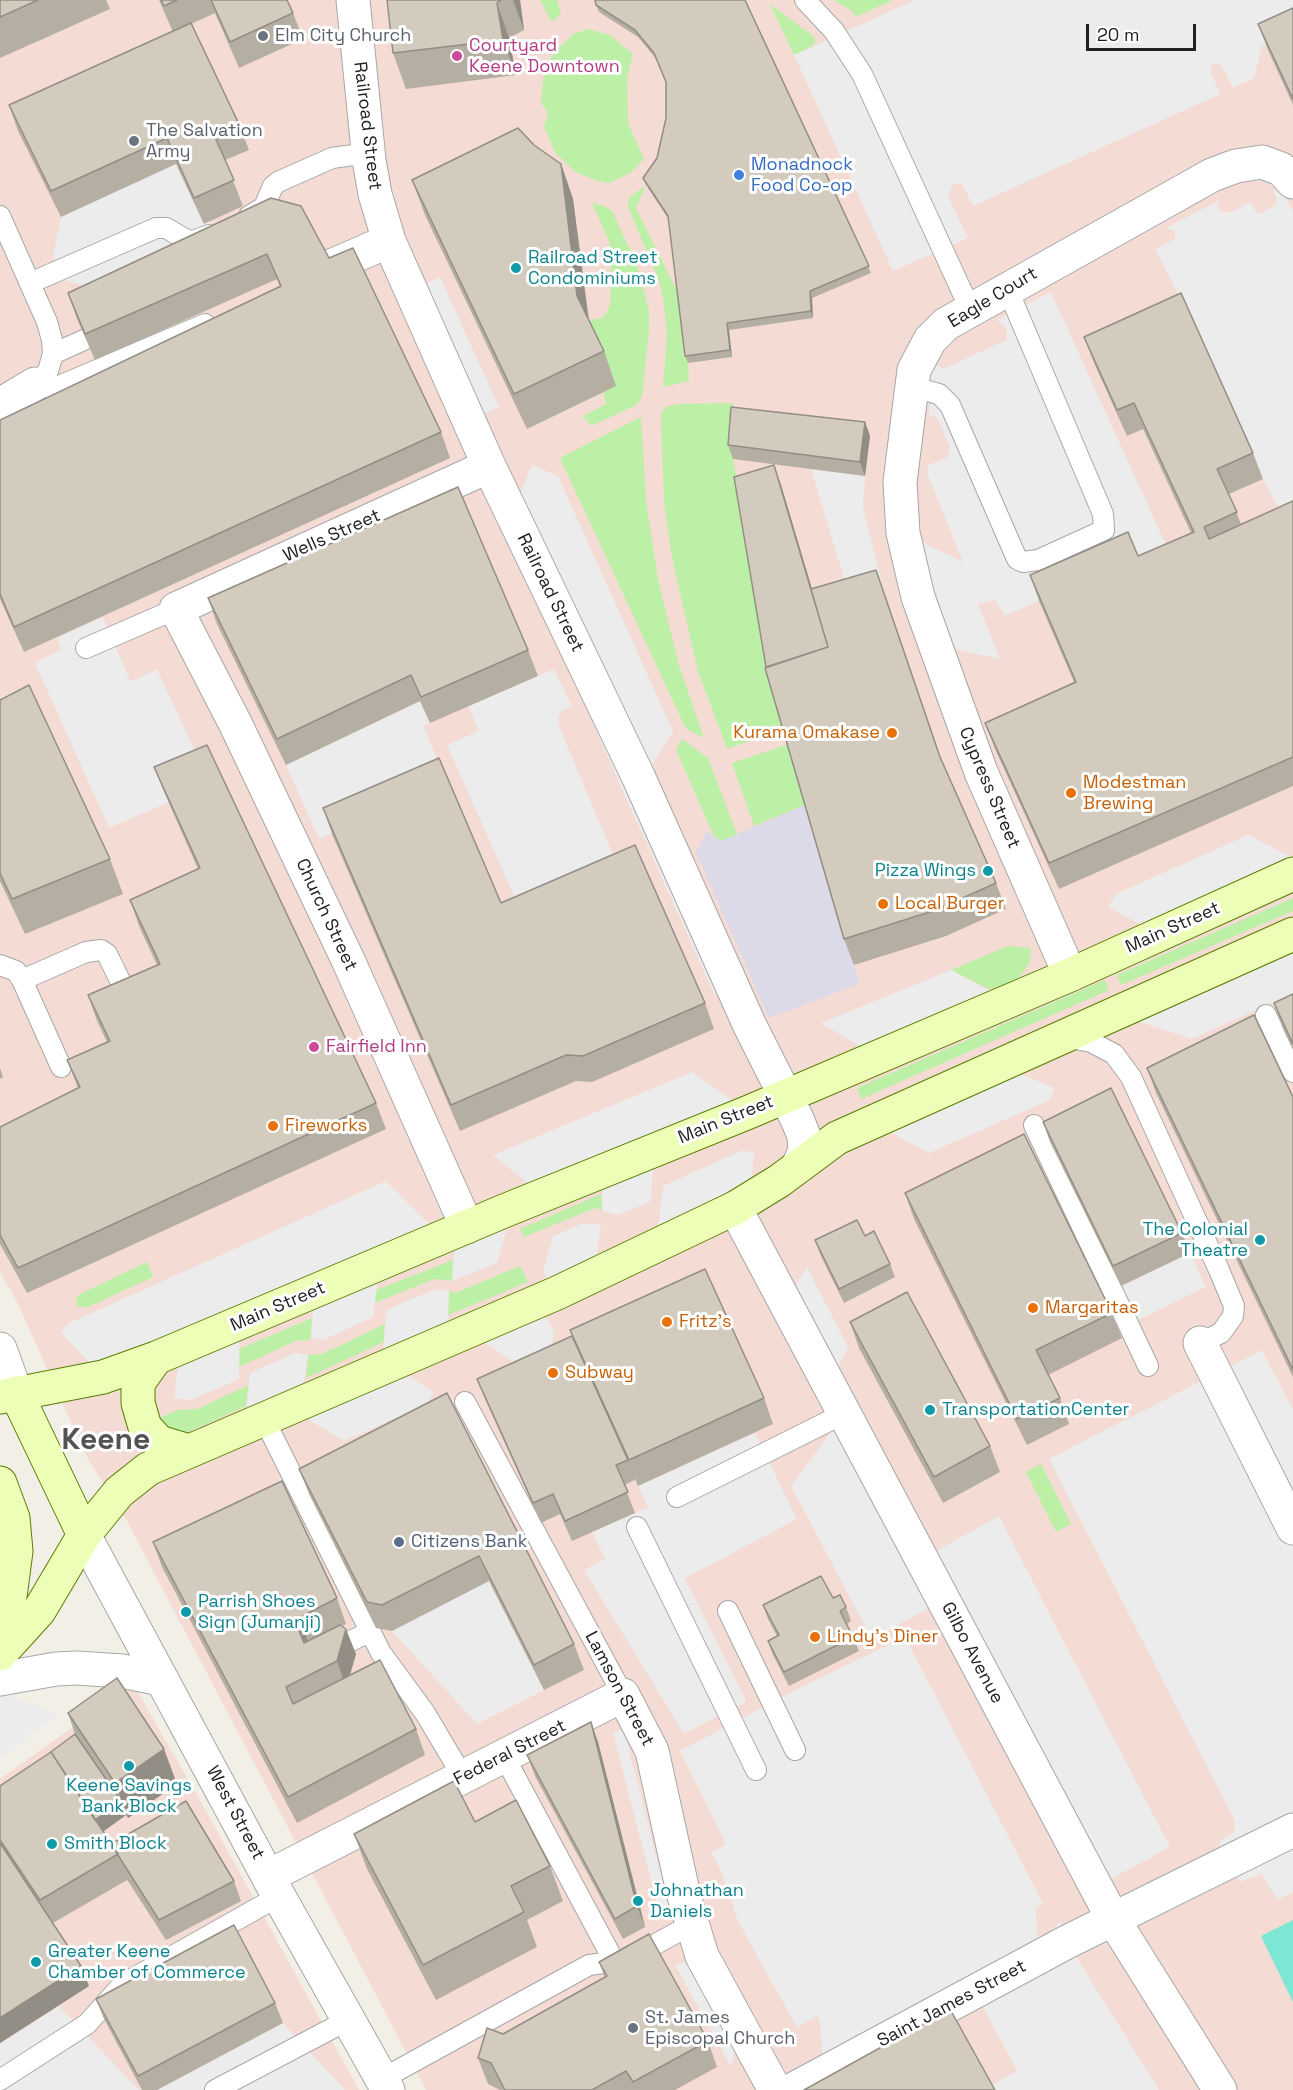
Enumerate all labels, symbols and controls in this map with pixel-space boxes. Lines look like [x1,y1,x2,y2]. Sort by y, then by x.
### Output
scale bar [1089,12,1198,50]
text: 20 m [1097,23,1140,46]
place label: Elm City Church [275,25,411,47]
marker: Elm City Church [256,29,270,43]
place label: Courtyard Keene Downtown [469,35,620,78]
marker: Courtyard Keene Downtown [450,49,464,63]
street label: Railroad Street [348,60,386,192]
place label: The Salvation Army [146,120,263,162]
marker: The Salvation Army [127,134,141,148]
place label: Monadnock Food Co-op [751,154,853,196]
marker: Monadnock Food Co-op [732,168,746,182]
place label: Railroad Street Condominiums [528,247,657,290]
marker: Railroad Street Condominiums [509,261,523,275]
street label: Eagle Court [944,263,1042,333]
street label: Wells Street [280,505,384,567]
street label: Railroad Street [512,530,588,656]
place label: Kurama Omakase [733,722,880,744]
street label: Cypress Street [954,724,1024,852]
marker: Kurama Omakase [885,726,899,740]
place label: Modestman Brewing [1083,772,1186,814]
marker: Modestman Brewing [1064,786,1078,800]
street label: Church Street [291,855,361,975]
place label: Pizza Wings [875,860,976,882]
marker: Pizza Wings [981,864,995,878]
place label: Local Burger [895,893,1004,915]
marker: Local Burger [876,897,890,911]
street label: Main Street [1122,898,1224,958]
place label: Fairfield Inn [326,1036,427,1058]
marker: Fairfield Inn [307,1040,321,1054]
street label: Main Street [675,1091,777,1149]
place label: Fireworks [285,1115,367,1137]
marker: Fireworks [266,1119,280,1133]
place label: The Colonial Theatre [1143,1219,1248,1262]
marker: The Colonial Theatre [1253,1233,1267,1247]
street label: Main Street [227,1277,329,1337]
place label: Margaritas [1045,1297,1138,1319]
marker: Margaritas [1026,1301,1040,1315]
place label: Fritz's [679,1311,732,1333]
marker: Fritz's [660,1315,674,1329]
place label: Subway [565,1362,634,1384]
marker: Subway [546,1366,560,1380]
place label: TransportationCenter [942,1399,1129,1421]
marker: TransportationCenter [923,1403,937,1417]
district label: Keene [62,1423,150,1459]
place label: Citizens Bank [411,1531,527,1553]
marker: Citizens Bank [392,1535,406,1549]
place label: Parrish Shoes Sign (Jumanji) [198,1591,321,1634]
street label: Gilbo Avenue [936,1599,1008,1707]
marker: Parrish Shoes Sign (Jumanji) [179,1605,193,1619]
place label: Lindy's Diner [827,1626,938,1648]
street label: Lamson Street [580,1628,658,1750]
marker: Lindy's Diner [808,1630,822,1644]
street label: Federal Street [450,1715,570,1791]
marker: Keene Savings Bank Block [122,1759,136,1773]
street label: West Street [201,1762,269,1864]
place label: Keene Savings Bank Block [66,1775,192,1818]
place label: Smith Block [64,1833,167,1855]
marker: Smith Block [45,1837,59,1851]
place label: Johnathan Daniels [650,1880,744,1922]
marker: Johnathan Daniels [631,1894,645,1908]
place label: Greater Keene Chamber of Commerce [48,1941,246,1984]
marker: Greater Keene Chamber of Commerce [29,1955,43,1969]
street label: Saint James Street [874,1956,1030,2052]
place label: St. James Episcopal Church [645,2007,795,2050]
marker: St. James Episcopal Church [626,2021,640,2035]

